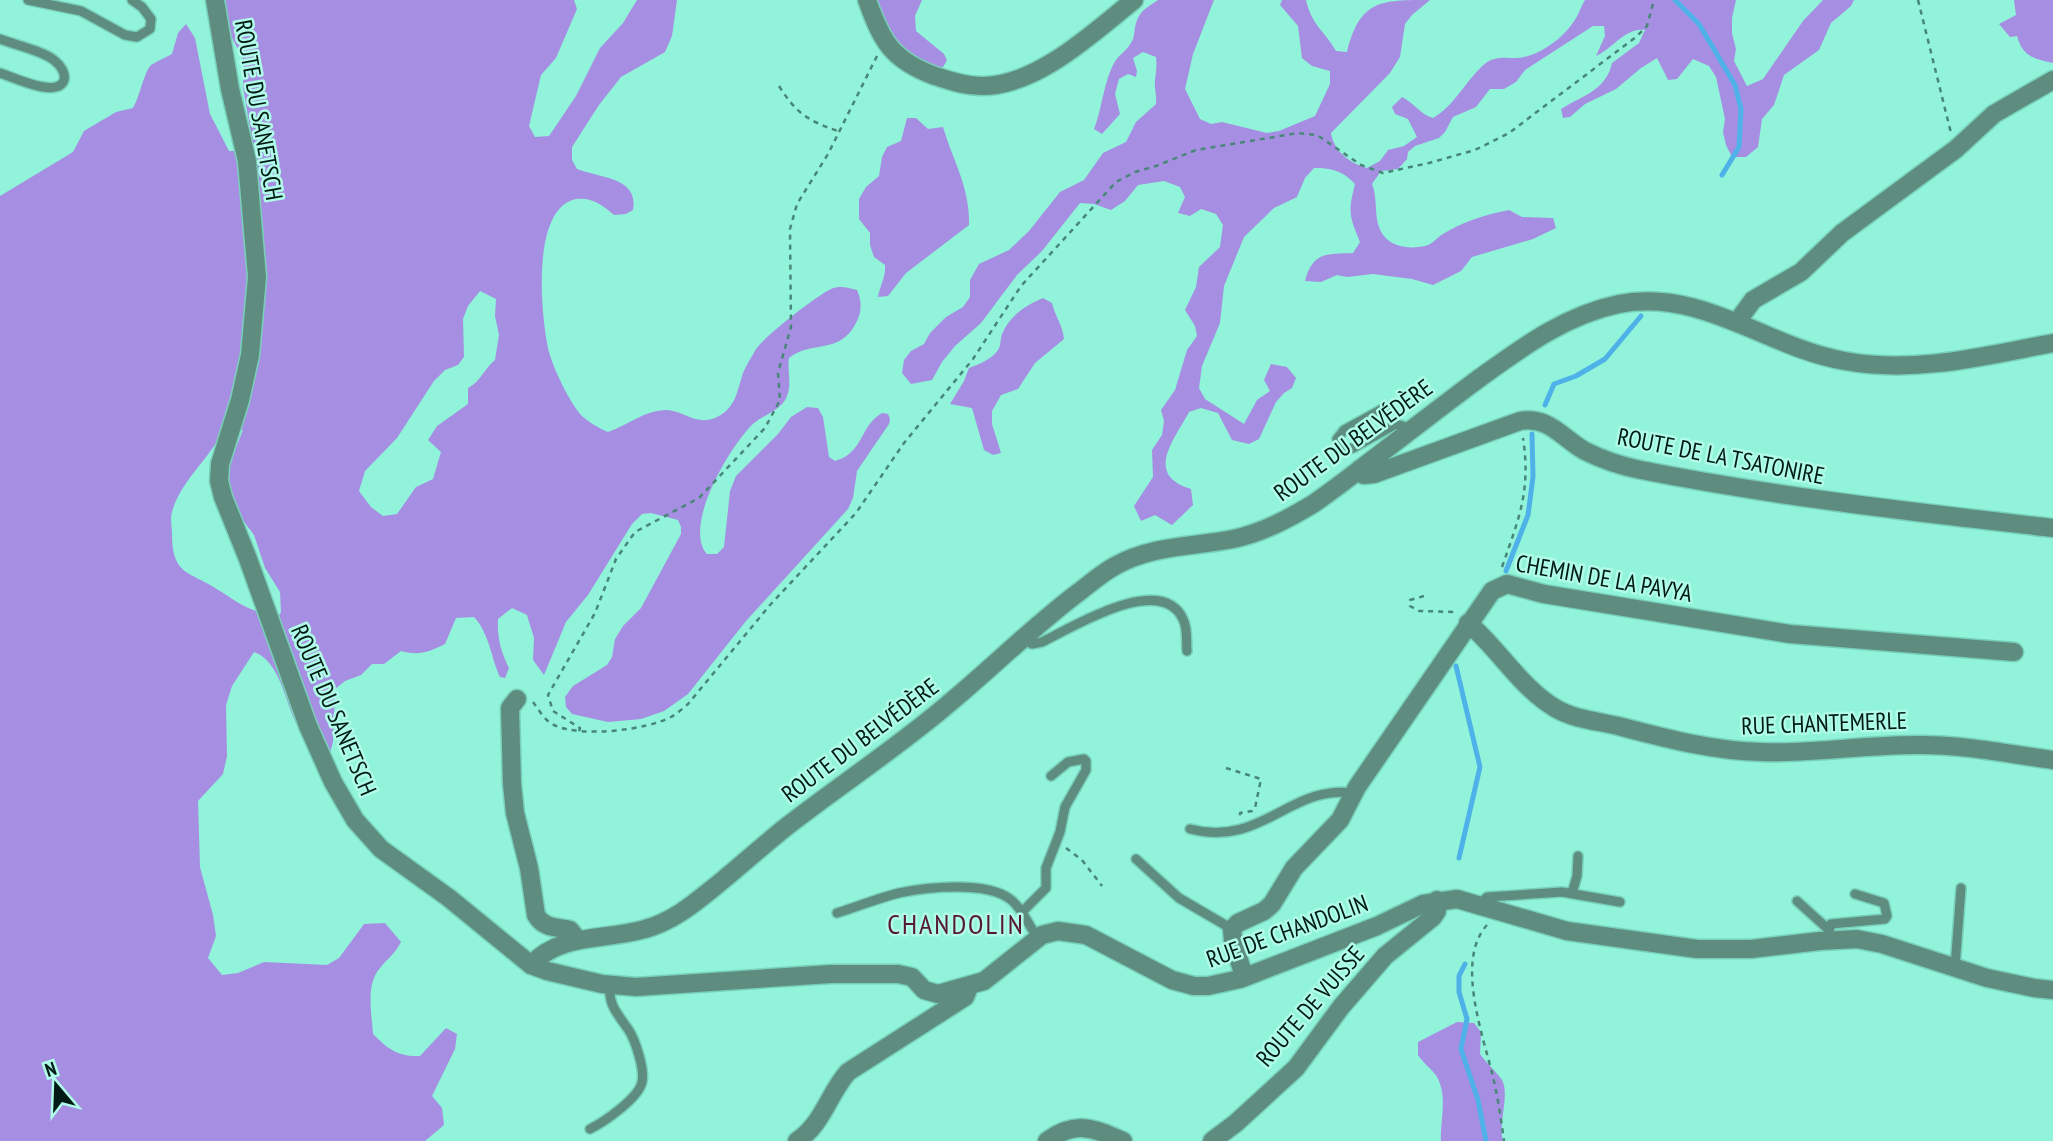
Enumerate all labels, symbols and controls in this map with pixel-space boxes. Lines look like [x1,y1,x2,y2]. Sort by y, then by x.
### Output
street label: ROUTE DU SANETSCH [228,17,290,203]
street label: ROUTE DU BELVÉDÈRE [1268,372,1438,508]
street label: ROUTE DE LA TSATONIRE [1615,421,1827,491]
street label: CHEMIN DE LA PAVYA [1513,547,1695,609]
street label: ROUTE DU SANETSCH [284,620,384,800]
street label: ROUTE DU BELVÉDÈRE [775,671,945,809]
street label: RUE CHANTEMERLE [1741,705,1907,741]
street label: RUE DE CHANDOLIN [1202,887,1372,975]
district label: CHANDOLIN [887,905,1025,942]
street label: ROUTE DE VUISSE [1249,939,1371,1073]
north arrow [21,1050,91,1120]
text: N [42,1056,59,1082]

